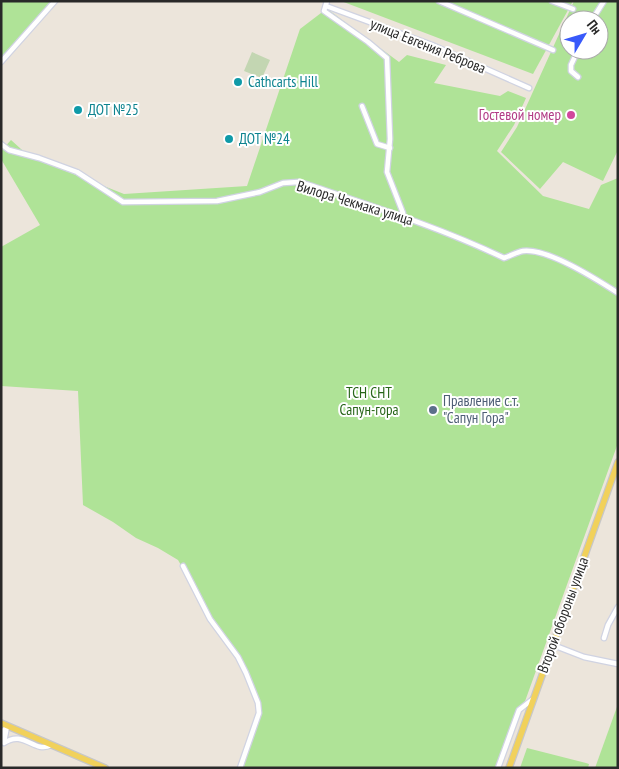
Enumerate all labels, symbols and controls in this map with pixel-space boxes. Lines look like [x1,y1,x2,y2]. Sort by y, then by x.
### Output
north arrow [559,10,609,60]
street label: улица Евгения Реброва [368,14,489,77]
text: Пн [583,16,606,38]
place label: Cathcarts Hill [248,72,318,91]
marker: Cathcarts Hill [232,76,244,88]
place label: ДОТ №25 [88,100,139,119]
marker: ДОТ №25 [72,104,84,116]
place label: Гостевой номер [479,105,561,124]
marker: Гостевой номер [565,109,577,121]
place label: ДОТ №24 [239,129,290,148]
marker: ДОТ №24 [223,133,235,145]
street label: Вилора Чекмака улица [295,176,416,229]
park label: ТСН СНТ Сапун-гора [339,383,399,419]
place label: Правление с.т. "Сапун Гора" [443,391,519,427]
marker: Правление с.т. "Сапун Гора" [427,404,439,416]
street label: Второй обороны улица [533,554,592,675]

